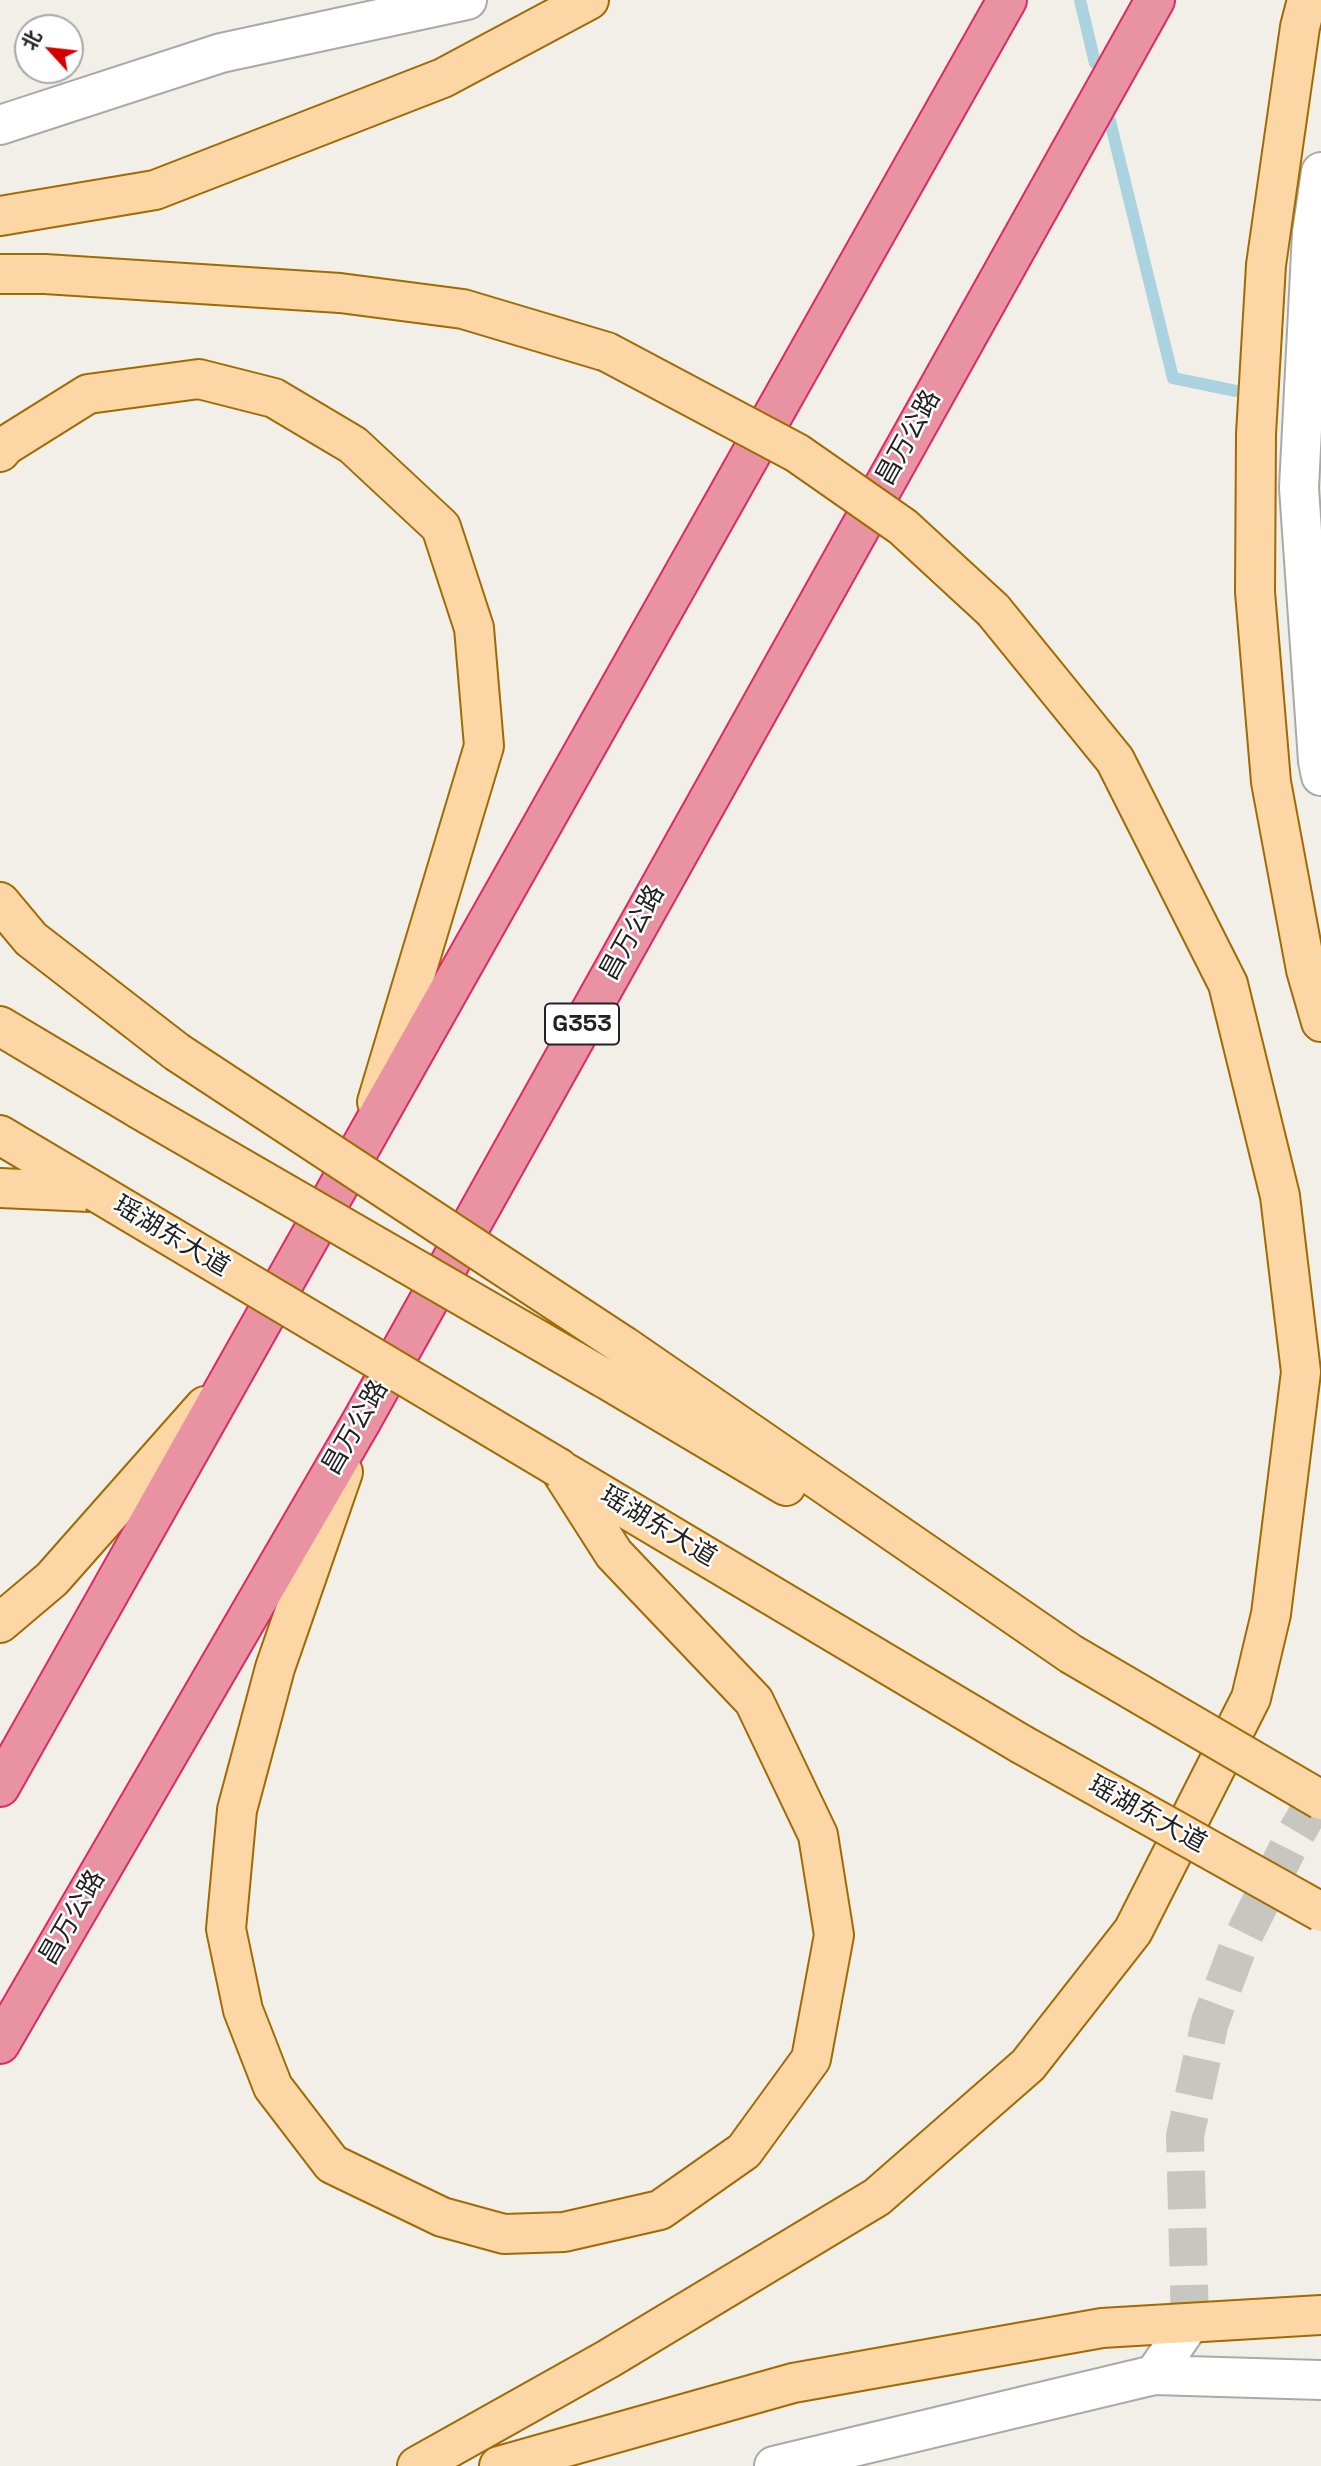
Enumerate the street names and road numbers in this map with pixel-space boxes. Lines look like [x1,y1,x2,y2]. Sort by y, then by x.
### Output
street label: 昌万公路 [870,385,948,491]
street label: 昌万公路 [594,880,672,986]
road number: G353 [545,1004,619,1044]
street label: 瑶湖东大道 [107,1190,235,1284]
street label: 昌万公路 [316,1375,396,1481]
street label: 瑶湖东大道 [594,1480,722,1574]
street label: 瑶湖东大道 [1083,1770,1211,1860]
street label: 昌万公路 [33,1865,113,1971]

